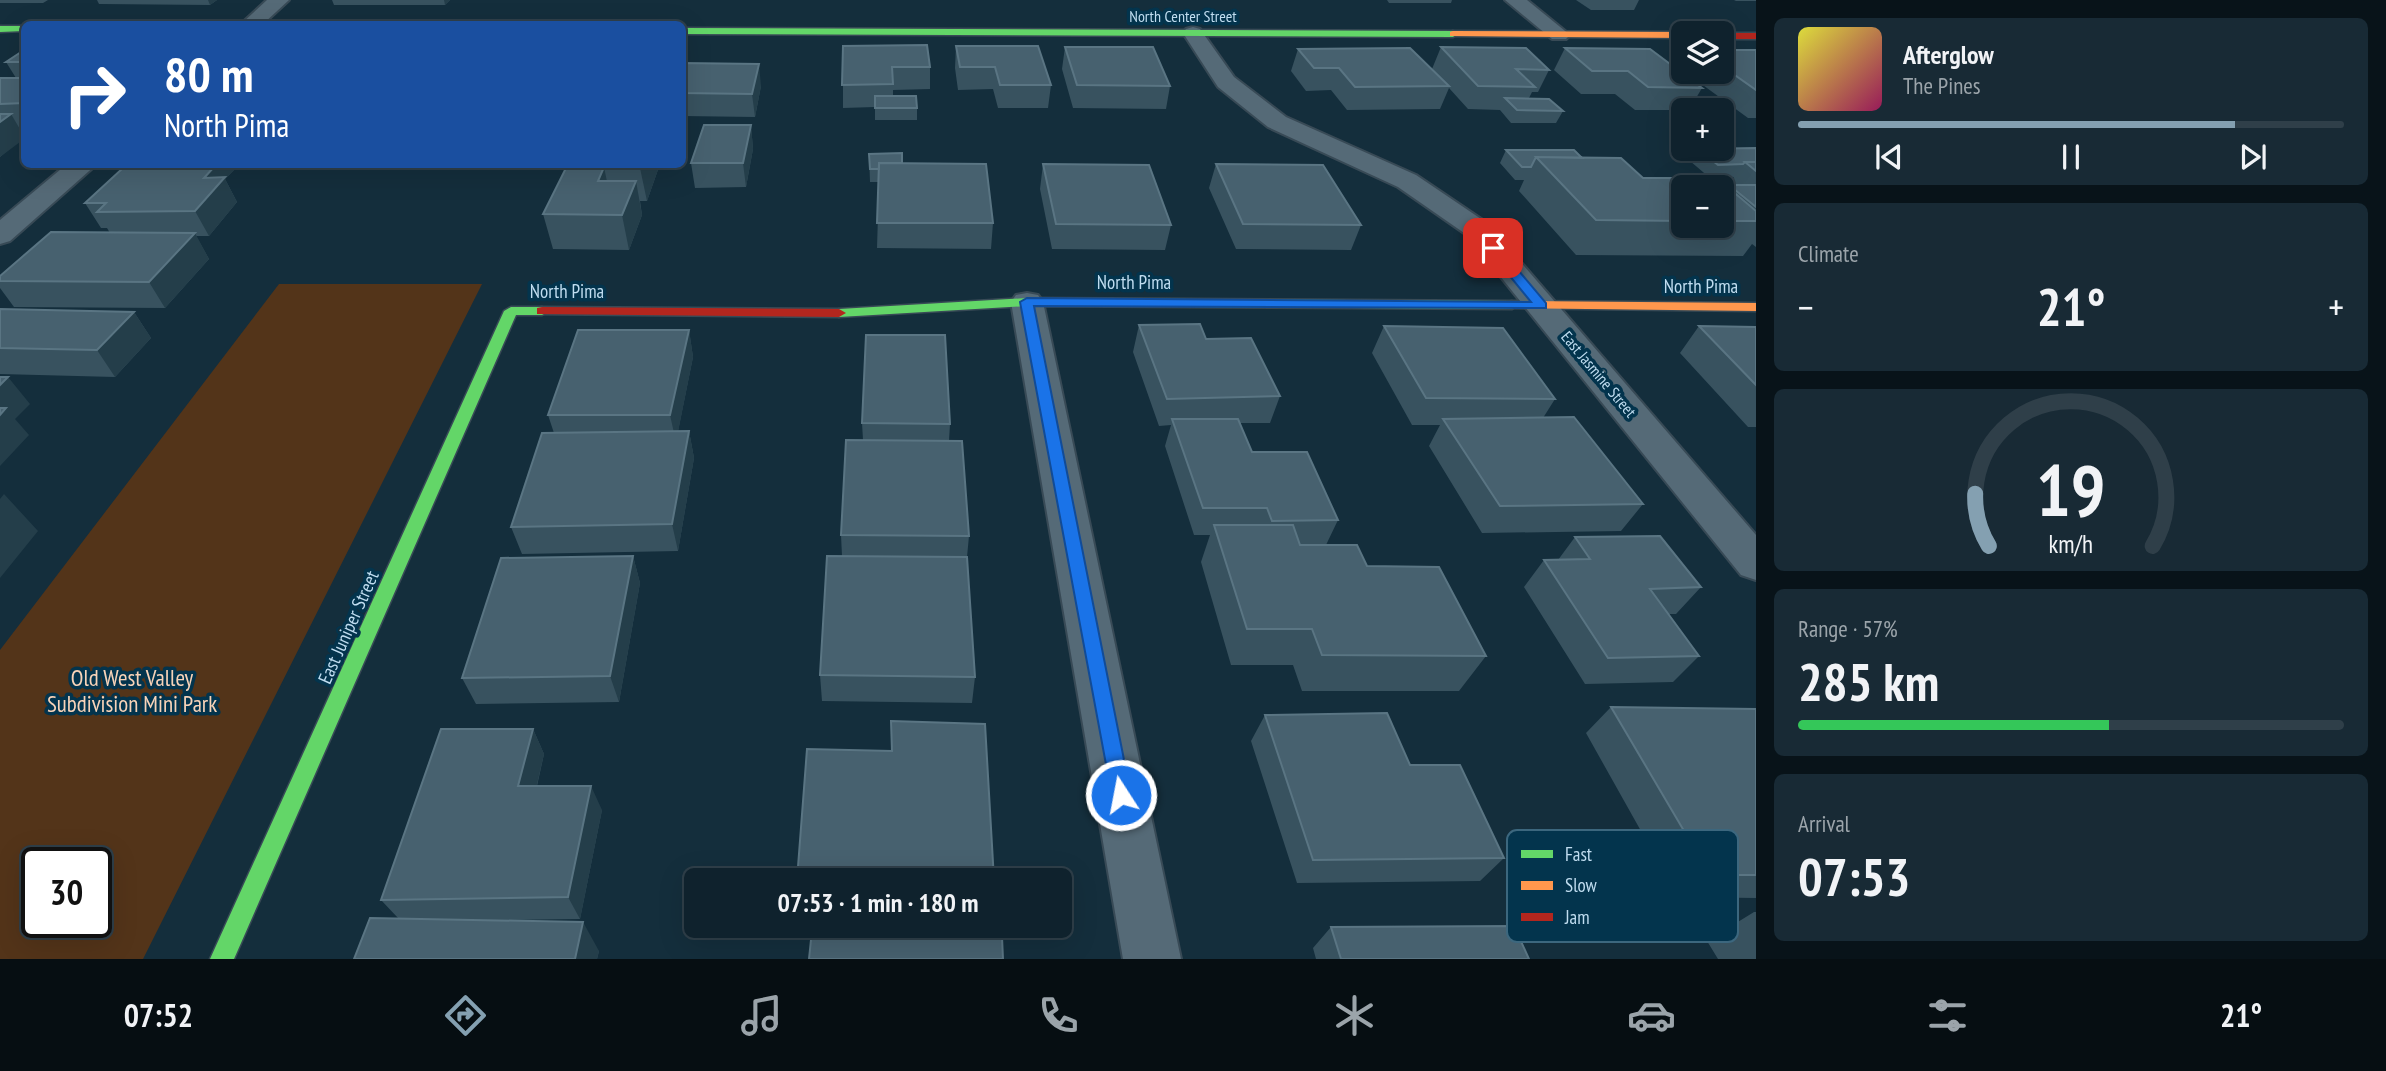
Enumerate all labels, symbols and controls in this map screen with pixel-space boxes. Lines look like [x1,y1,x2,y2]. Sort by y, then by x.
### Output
street label: North Center Street [1129,6,1237,26]
map controls [1671,21,1734,238]
button: layers [1671,21,1734,84]
text: Afterglow [1903,38,1994,71]
text: 80 m [164,42,253,106]
icon: right [49,49,140,140]
text: The Pines [1903,71,1981,100]
button: + [1671,98,1734,161]
text: North Pima [164,104,289,146]
icon: previous [1870,138,1908,176]
icon: pause [2052,138,2090,176]
icon: next [2234,138,2272,176]
button: − [1671,175,1734,238]
pin [1463,218,1523,278]
icon: arrive [1474,229,1512,267]
text: Climate [1798,239,1859,268]
street label: North Pima [1097,270,1171,294]
text: 21° [2037,273,2105,340]
street label: North Pima [1664,274,1738,298]
street label: North Pima [530,279,604,303]
text: − [1798,282,1814,331]
text: + [2328,282,2344,331]
street label: East Jasmine Street [1557,327,1641,422]
text: 19 [2036,442,2106,536]
text: km/h [2049,527,2093,559]
street label: East Juniper Street [312,566,384,687]
text: Range · 57% [1798,614,1898,643]
text: 285 km [1798,648,1939,715]
park label: Old West Valley Subdivision Mini Park [47,663,217,718]
position arrow [1084,758,1158,832]
text: Arrival [1798,809,1850,838]
legend [1507,830,1738,942]
text: Fast [1565,842,1593,866]
text: 07:53 [1798,843,1910,910]
speed limit sign: 30 [21,847,112,938]
text: Slow [1565,873,1598,897]
text: 07:53 · 1 min · 180 m [778,886,978,919]
text: Jam [1564,905,1590,929]
icon: directions [441,991,490,1040]
icon: music [737,991,786,1040]
icon: phone [1034,991,1083,1040]
icon: climate [1330,991,1379,1040]
icon: car [1627,991,1676,1040]
icon: filters [1923,991,1972,1040]
text: 07:52 [124,994,193,1036]
text: 21° [2220,994,2262,1036]

